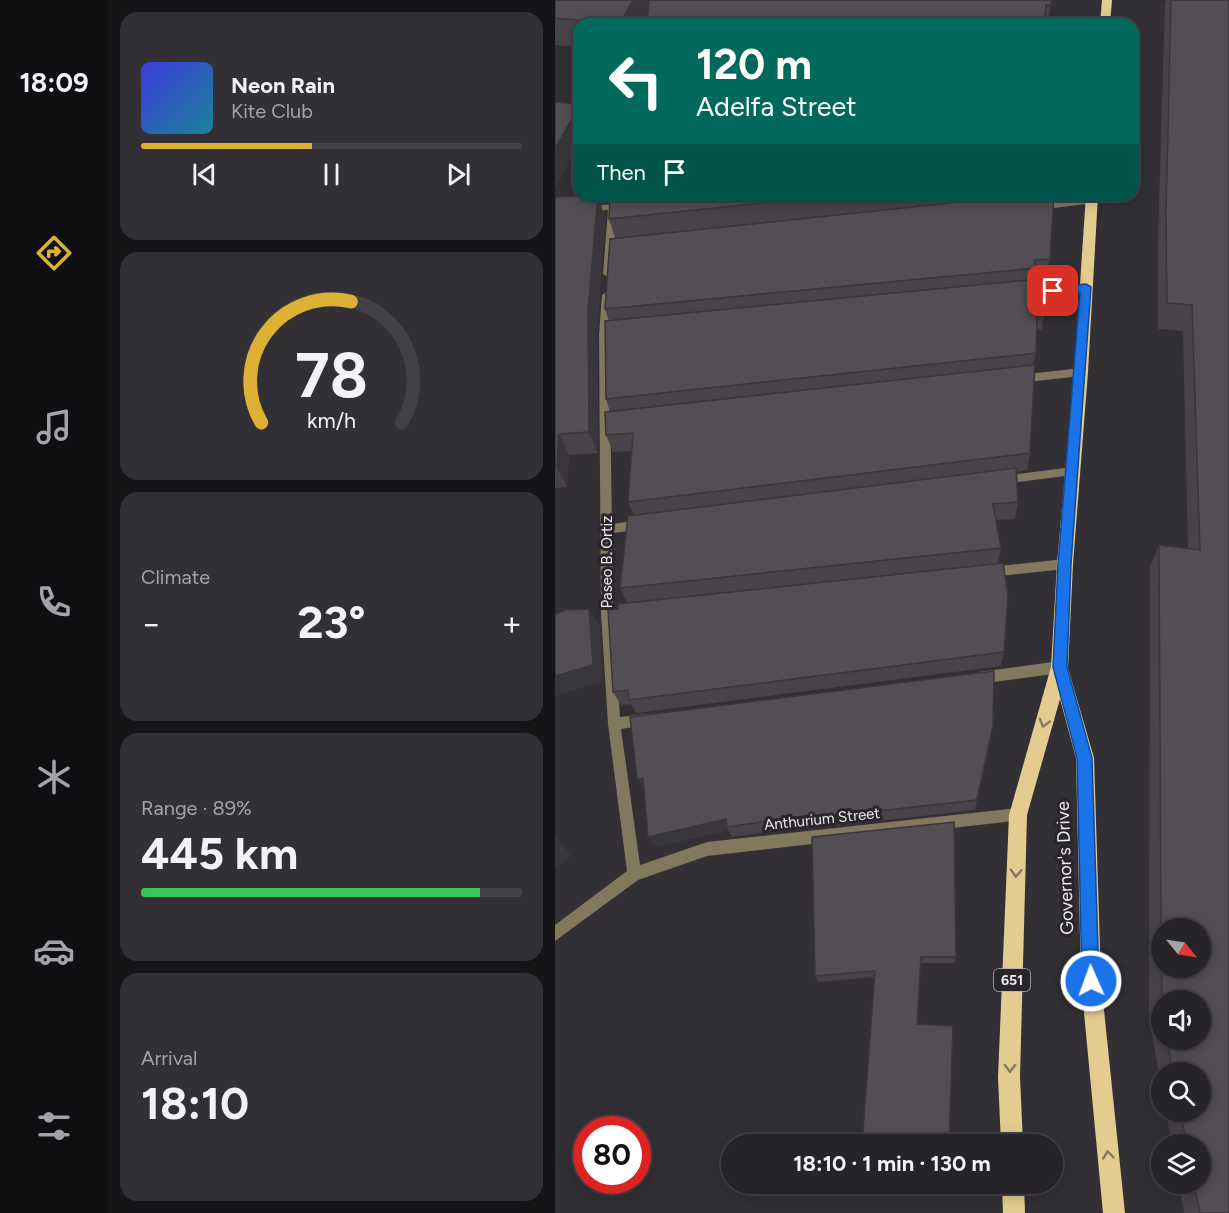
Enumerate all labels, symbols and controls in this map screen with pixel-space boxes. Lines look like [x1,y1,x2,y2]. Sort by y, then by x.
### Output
text: 120 m [696,39,812,90]
icon: left [597,42,675,120]
text: 18:09 [19,66,89,99]
text: Neon Rain [231,72,335,99]
text: Adelfa Street [696,90,857,123]
text: Kite Club [231,99,313,123]
icon: arrive [658,156,691,189]
icon: previous [188,158,221,191]
icon: pause [315,158,348,191]
icon: next [442,158,475,191]
text: Then [597,159,646,186]
icon: directions [33,232,75,274]
pin [1027,265,1078,316]
icon: arrive [1036,274,1069,307]
text: 78 [295,338,368,413]
icon: music [33,406,75,448]
text: km/h [307,409,356,434]
street label: Paseo B. Ortiz [598,516,616,609]
text: Climate [141,565,210,589]
icon: phone [33,581,75,623]
text: 23° [297,595,366,649]
text: − [141,604,162,643]
text: + [501,604,522,643]
one-way arrow [1039,717,1051,728]
icon: climate [33,756,75,798]
text: Range · 89% [141,796,252,820]
street label: Governor's Drive [1052,801,1078,935]
street label: Anthurium Street [763,804,881,834]
text: 445 km [141,826,298,880]
one-way arrow [1009,869,1022,878]
north arrow [1151,918,1211,978]
map controls [1151,918,1211,1194]
icon: car [33,930,75,972]
position arrow [1059,949,1123,1013]
road number: 651 [994,969,1030,991]
button: sound [1151,990,1211,1050]
text: Arrival [141,1046,197,1070]
button: search [1151,1062,1211,1122]
one-way arrow [1004,1064,1016,1073]
text: 18:10 [141,1076,249,1130]
icon: filters [33,1105,75,1147]
speed limit sign: 80 [573,1116,651,1194]
button: layers [1151,1134,1211,1194]
text: 18:10 · 1 min · 130 m [793,1150,991,1177]
one-way arrow [1102,1150,1115,1159]

